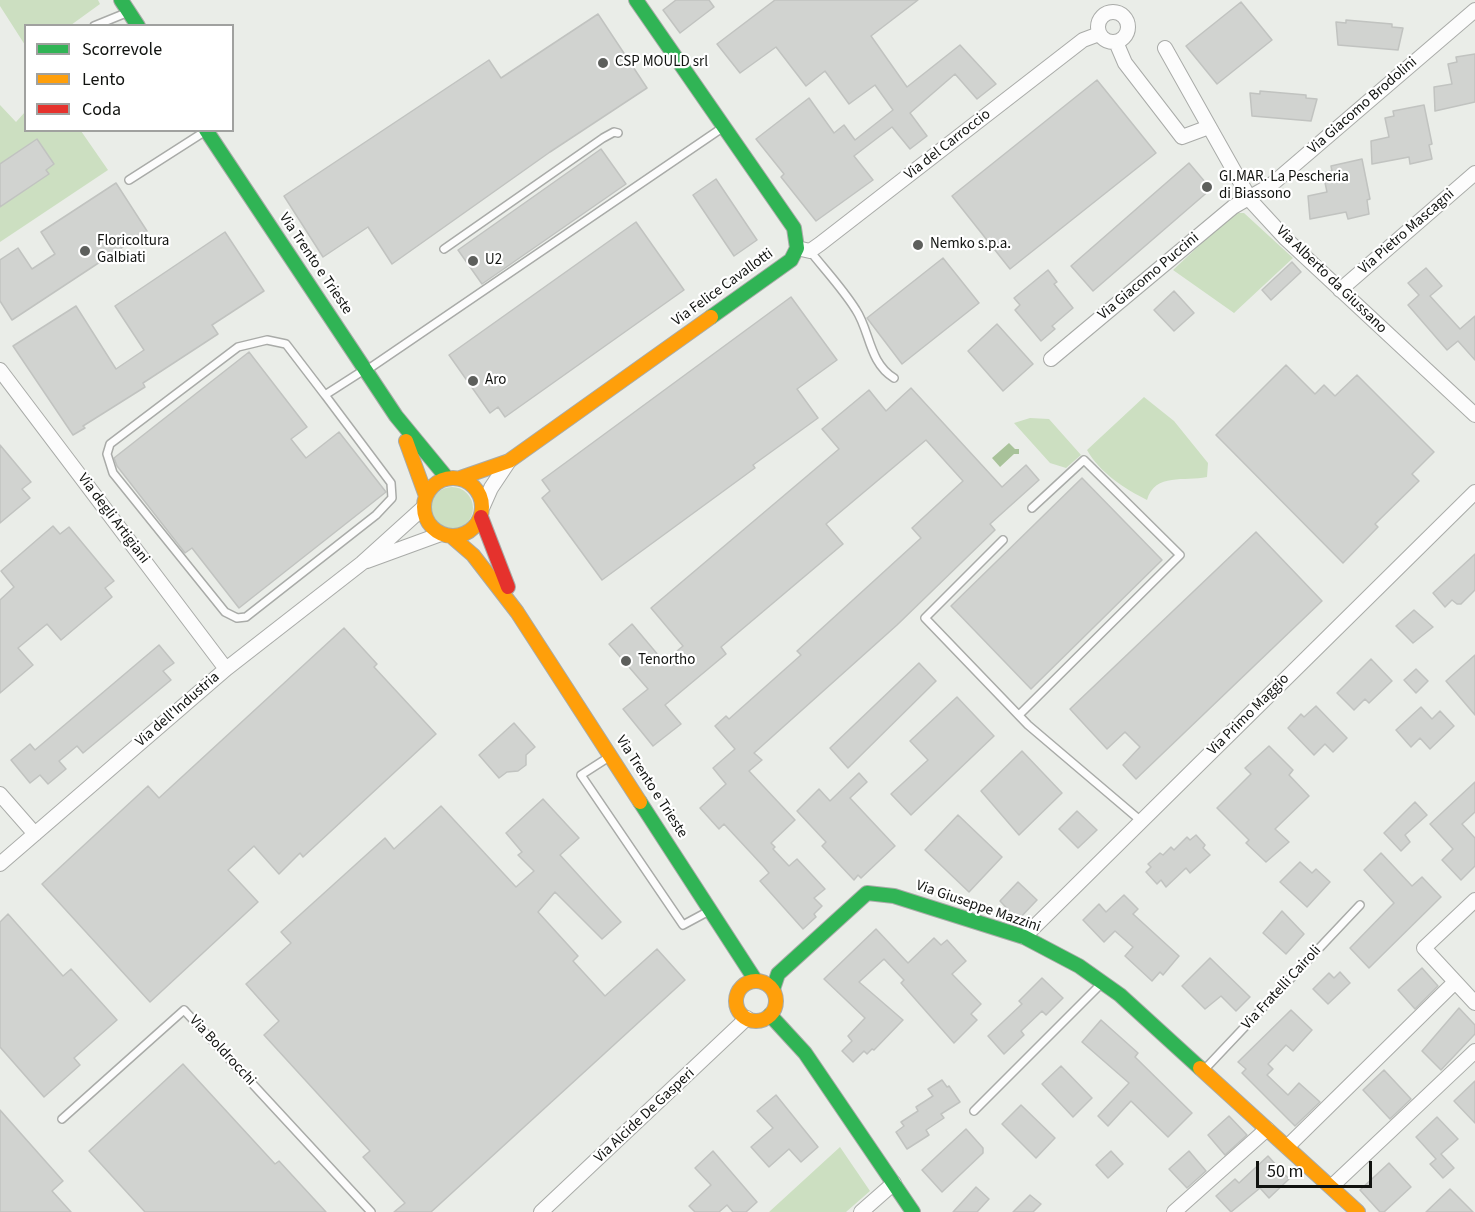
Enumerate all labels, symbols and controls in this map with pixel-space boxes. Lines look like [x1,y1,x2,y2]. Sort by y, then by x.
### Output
legend [24,24,234,132]
text: Scorrevole [82,37,162,62]
place label: CSP MOULD srl [615,54,708,72]
street label: Via Giacomo Brodolini [1305,54,1421,158]
marker: CSP MOULD srl [596,56,610,70]
text: Lento [82,67,125,92]
text: Coda [82,97,121,122]
street label: Via del Carroccio [901,106,995,184]
place label: GI.MAR. La Pescheria di Biassono [1219,169,1349,204]
marker: GI.MAR. La Pescheria di Biassono [1200,180,1214,194]
street label: Via Pietro Mascagni [1355,185,1459,279]
street label: Via Trento e Trieste [274,210,356,318]
street label: Via Alberto da Giussano [1272,222,1390,338]
street label: Via Giacomo Puccini [1095,230,1203,324]
place label: Floricoltura Galbiati [97,233,169,268]
place label: Nemko s.p.a. [930,236,1011,254]
marker: Nemko s.p.a. [911,238,925,252]
marker: Floricoltura Galbiati [78,244,92,258]
street label: Via Felice Cavallotti [669,245,777,331]
place label: U2 [485,252,502,270]
marker: U2 [466,254,480,268]
place label: Aro [485,372,506,390]
marker: Aro [466,374,480,388]
street label: Via degli Artigiani [73,470,153,568]
place label: Tenortho [638,652,695,670]
marker: Tenortho [619,654,633,668]
street label: Via dell'Industria [132,669,224,751]
street label: Via Primo Maggio [1204,670,1294,760]
street label: Via Trento e Trieste [611,732,691,842]
street label: Via Giuseppe Mazzini [913,877,1043,937]
street label: Via Fratelli Cairoli [1238,942,1326,1034]
street label: Via Boldrocchi [185,1012,259,1090]
street label: Via Alcide De Gasperi [591,1065,699,1167]
scale bar [1259,1149,1374,1187]
text: 50 m [1267,1159,1303,1184]

